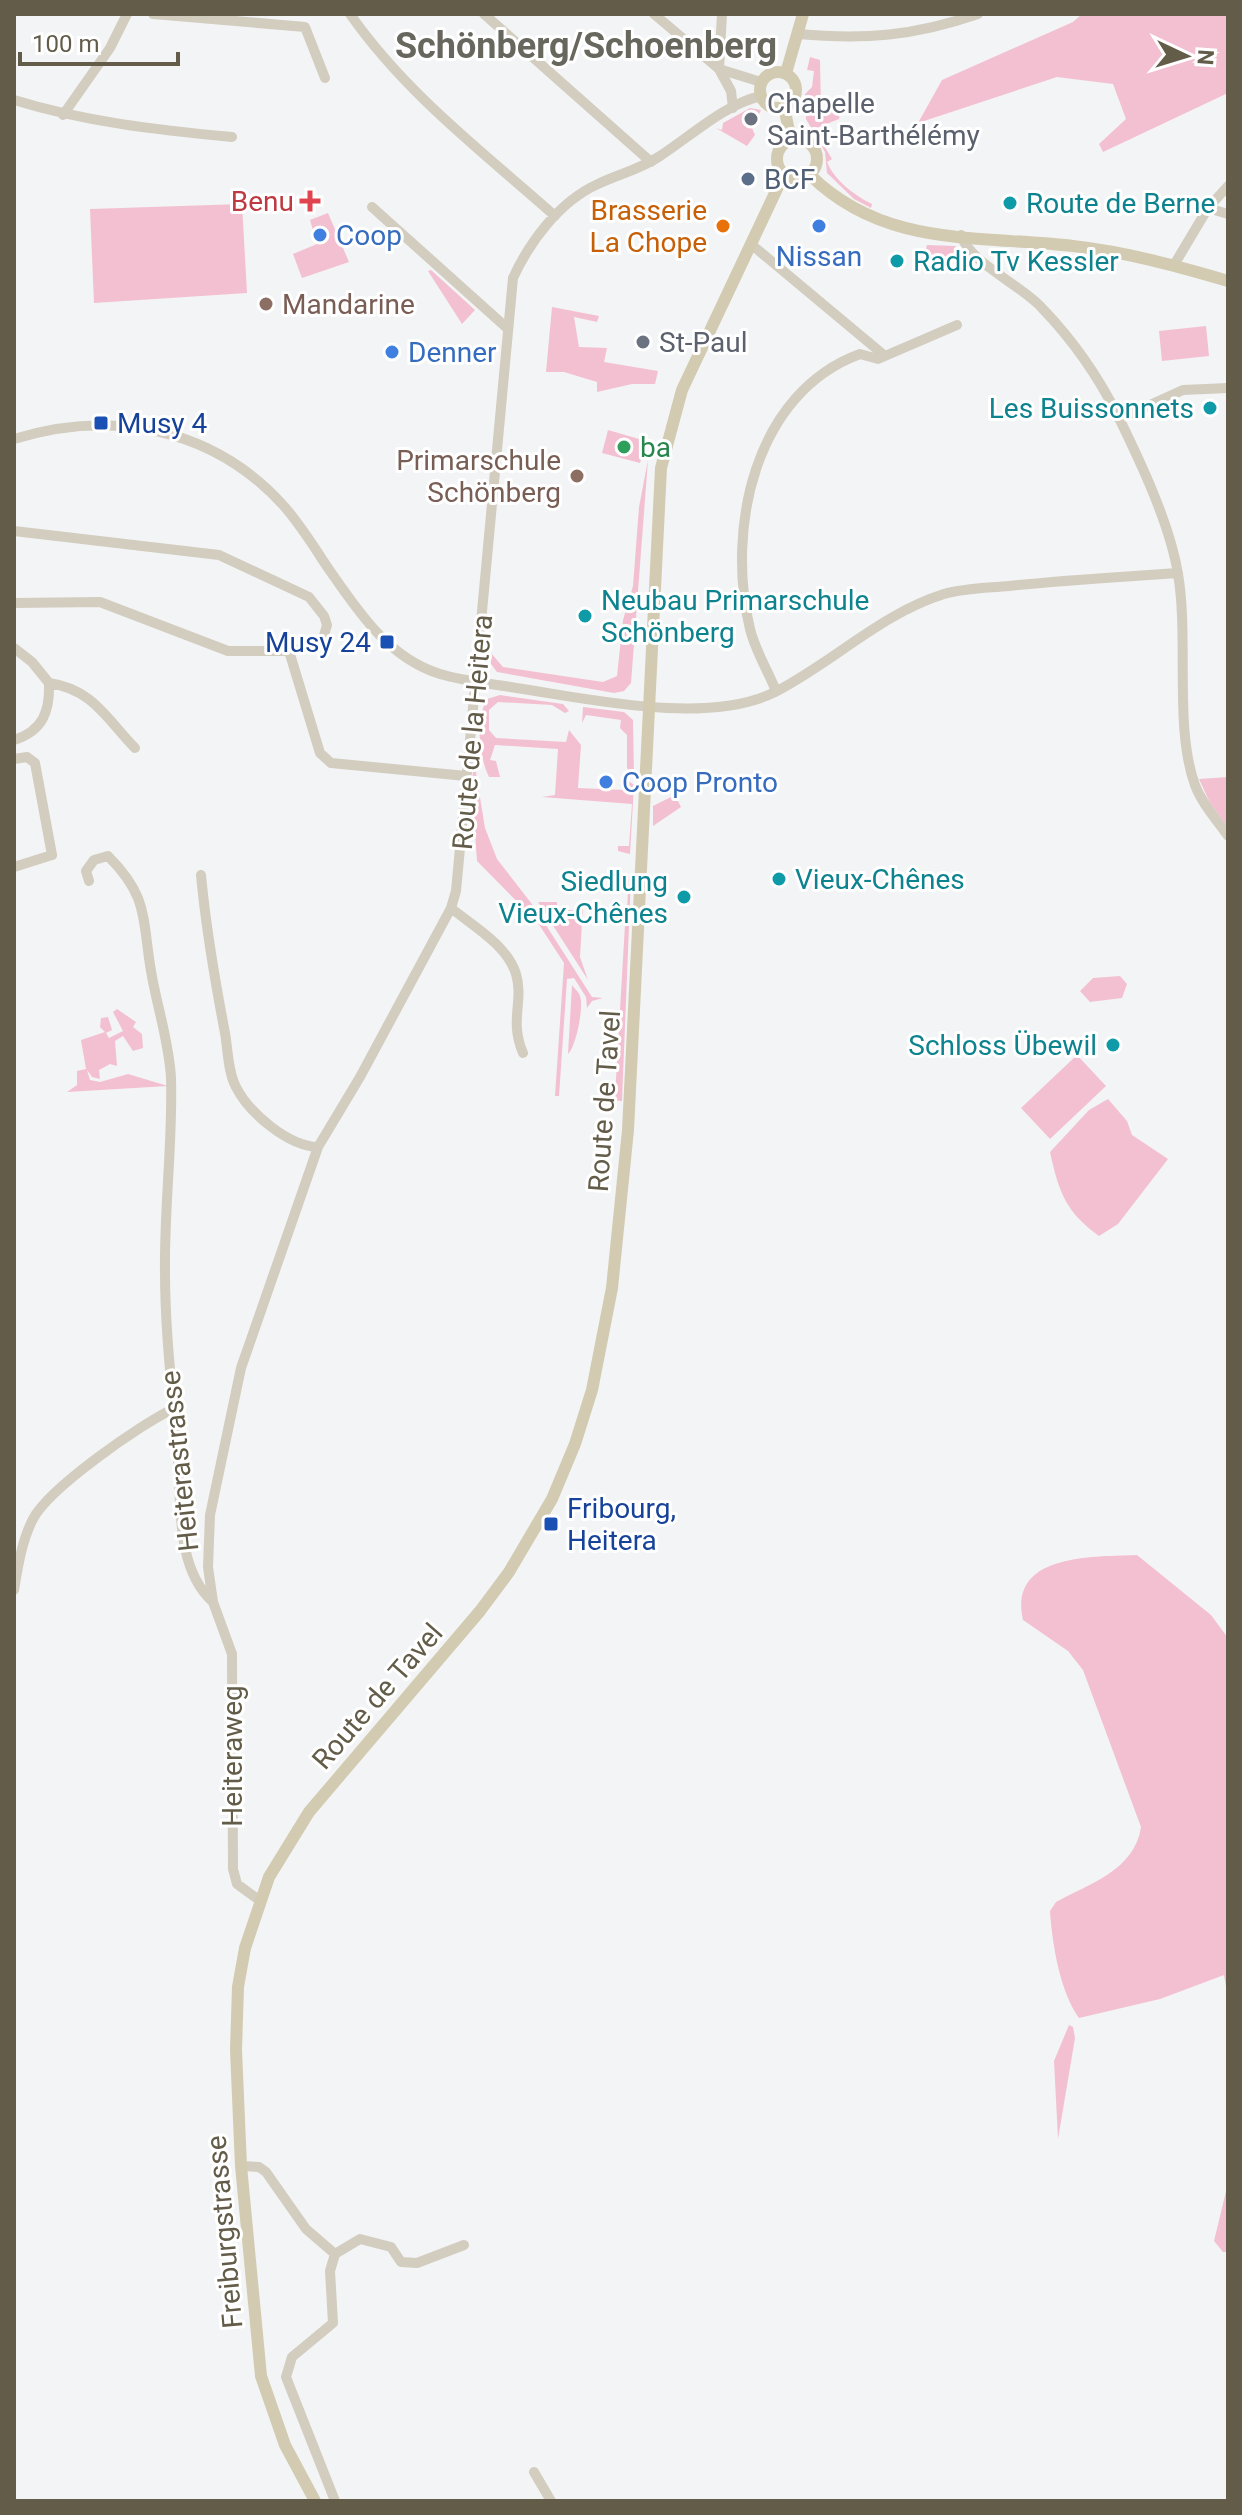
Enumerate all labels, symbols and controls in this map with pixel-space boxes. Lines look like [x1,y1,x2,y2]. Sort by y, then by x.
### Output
scale bar [20,16,178,66]
north arrow [1146,16,1226,96]
district label: Schönberg/Schoenberg [395,25,777,67]
text: 100 m [32,30,99,58]
text: N [1192,49,1218,66]
place label: Chapelle Saint-Barthélémy [767,87,980,152]
marker: Chapelle Saint-Barthélémy [742,110,760,128]
place label: BCF [764,163,815,196]
marker: BCF [739,170,757,188]
place label: Benu [231,185,294,218]
place label: Route de Berne [1026,187,1215,220]
marker: Benu [301,192,319,210]
place label: Brasserie La Chope [590,194,707,259]
marker: Route de Berne [1001,194,1019,212]
marker: Brasserie La Chope [714,217,732,235]
marker: Nissan [810,217,828,235]
place label: Coop [336,219,402,252]
marker: Coop [311,226,329,244]
place label: Nissan [776,240,862,273]
place label: Radio Tv Kessler [913,245,1119,278]
marker: Radio Tv Kessler [888,252,906,270]
place label: Mandarine [282,288,415,321]
marker: Mandarine [257,295,275,313]
place label: St-Paul [659,326,748,359]
marker: St-Paul [634,333,652,351]
place label: Denner [408,336,497,369]
marker: Denner [383,343,401,361]
place label: Les Buissonnets [989,392,1194,425]
marker: Les Buissonnets [1201,399,1219,417]
place label: Musy 4 [117,407,208,440]
marker: Musy 4 [92,414,110,432]
place label: ba [640,431,671,464]
marker: ba [615,438,633,456]
place label: Primarschule Schönberg [396,444,561,509]
marker: Primarschule Schönberg [568,467,586,485]
place label: Neubau Primarschule Schönberg [601,584,869,649]
marker: Neubau Primarschule Schönberg [576,607,594,625]
street label: Route de la Heitera [446,613,499,851]
place label: Musy 24 [265,626,371,659]
marker: Musy 24 [378,633,396,651]
place label: Coop Pronto [622,766,778,799]
marker: Coop Pronto [597,773,615,791]
place label: Vieux-Chênes [795,863,965,896]
place label: Siedlung Vieux-Chênes [498,865,668,930]
marker: Vieux-Chênes [770,870,788,888]
marker: Siedlung Vieux-Chênes [675,888,693,906]
street label: Route de Tavel [582,1009,627,1193]
place label: Schloss Übewil [908,1029,1097,1062]
marker: Schloss Übewil [1104,1036,1122,1054]
street label: Heiterastrasse [154,1369,205,1553]
place label: Fribourg, Heitera [567,1492,676,1557]
marker: Fribourg, Heitera [542,1515,560,1533]
street label: Route de Tavel [305,1617,449,1776]
street label: Heiteraweg [216,1685,249,1827]
street label: Freiburgstrasse [200,2134,249,2330]

